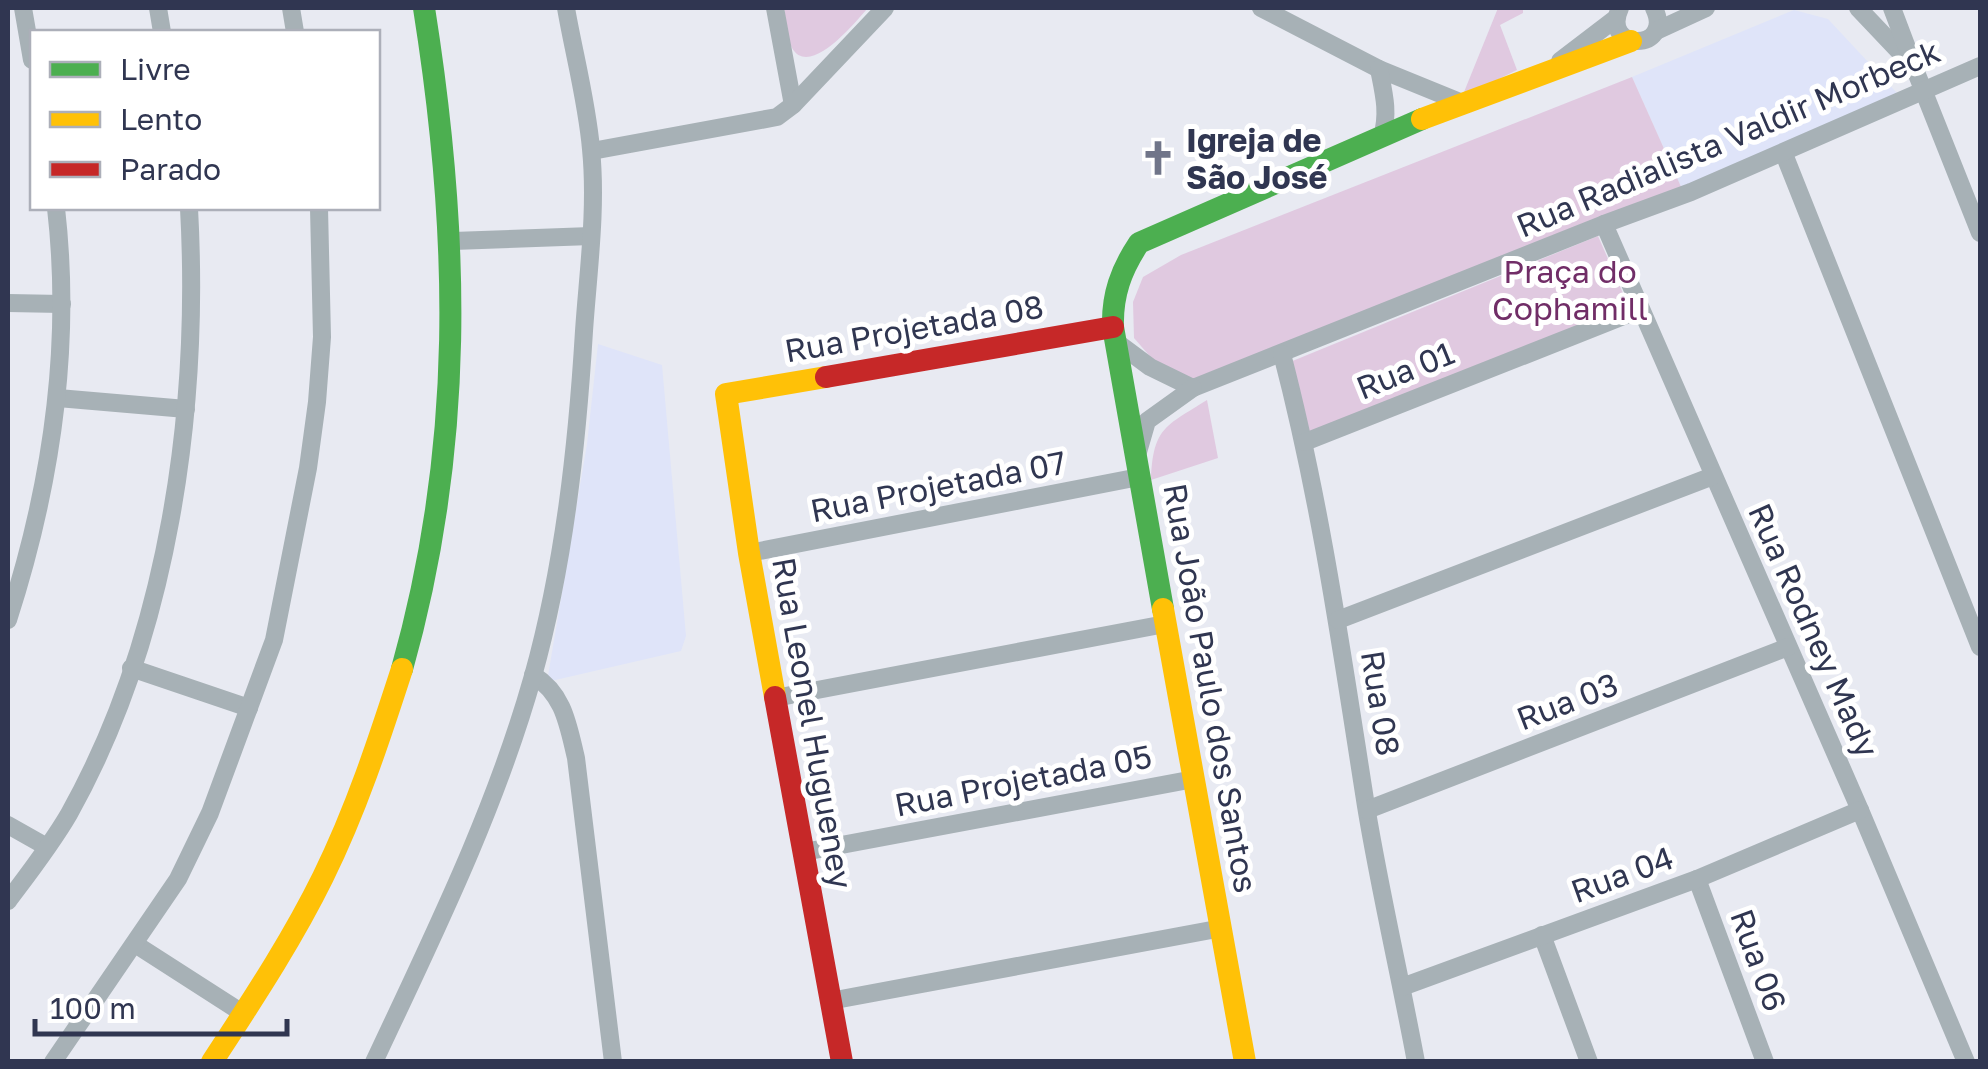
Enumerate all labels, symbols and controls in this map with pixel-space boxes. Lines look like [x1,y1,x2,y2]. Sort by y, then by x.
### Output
legend [30,30,380,210]
street label: Rua Radialista Valdir Morbeck [1511,31,1945,245]
text: Livre [120,51,191,87]
text: Lento [120,101,202,137]
place label: Igreja de São José [1186,121,1327,196]
church icon: Igreja de São José [1139,139,1177,177]
text: Parado [120,151,221,187]
park label: Praça do Cophamill [1492,252,1648,327]
street label: Rua Projetada 08 [782,287,1046,369]
street label: Rua 01 [1351,333,1459,407]
street label: Rua Projetada 07 [807,443,1069,529]
street label: Rua João Paulo dos Santos [1156,480,1266,896]
street label: Rua Rodney Mady [1741,497,1887,763]
street label: Rua Leonel Hugueney [765,554,861,892]
street label: Rua 08 [1354,648,1408,758]
street label: Rua 03 [1511,664,1623,738]
street label: Rua Projetada 05 [891,736,1155,824]
street label: Rua 04 [1566,838,1678,910]
street label: Rua 06 [1723,904,1795,1016]
scale bar [35,974,288,1036]
text: 100 m [50,990,136,1026]

